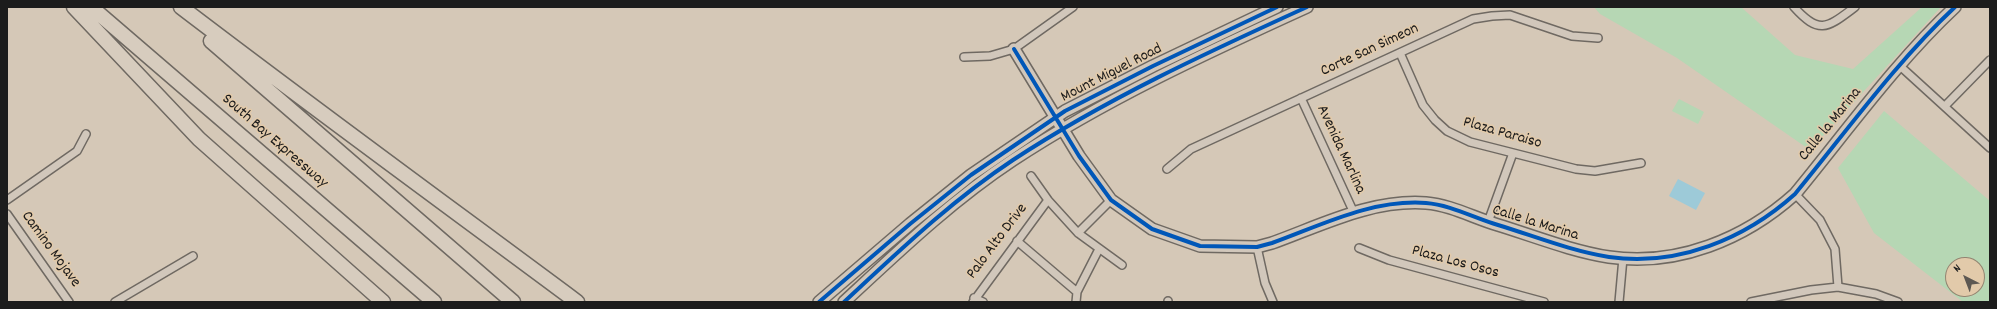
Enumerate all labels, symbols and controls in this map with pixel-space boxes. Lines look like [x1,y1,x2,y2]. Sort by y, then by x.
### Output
street label: Corte San Simeon [1318,20,1422,82]
street label: Mount Miguel Road [1058,40,1166,108]
street label: Calle la Marina [1795,84,1867,166]
street label: South Bay Expressway [217,91,331,193]
street label: Avenida Marlina [1311,102,1369,198]
street label: Plaza Paraiso [1461,114,1543,154]
street label: Palo Alto Drive [963,201,1033,283]
street label: Calle la Marina [1489,202,1581,246]
street label: Camino Mojave [16,208,84,292]
street label: Plaza Los Osos [1409,242,1501,284]
north arrow [1945,257,1985,297]
text: N [1950,261,1965,277]

